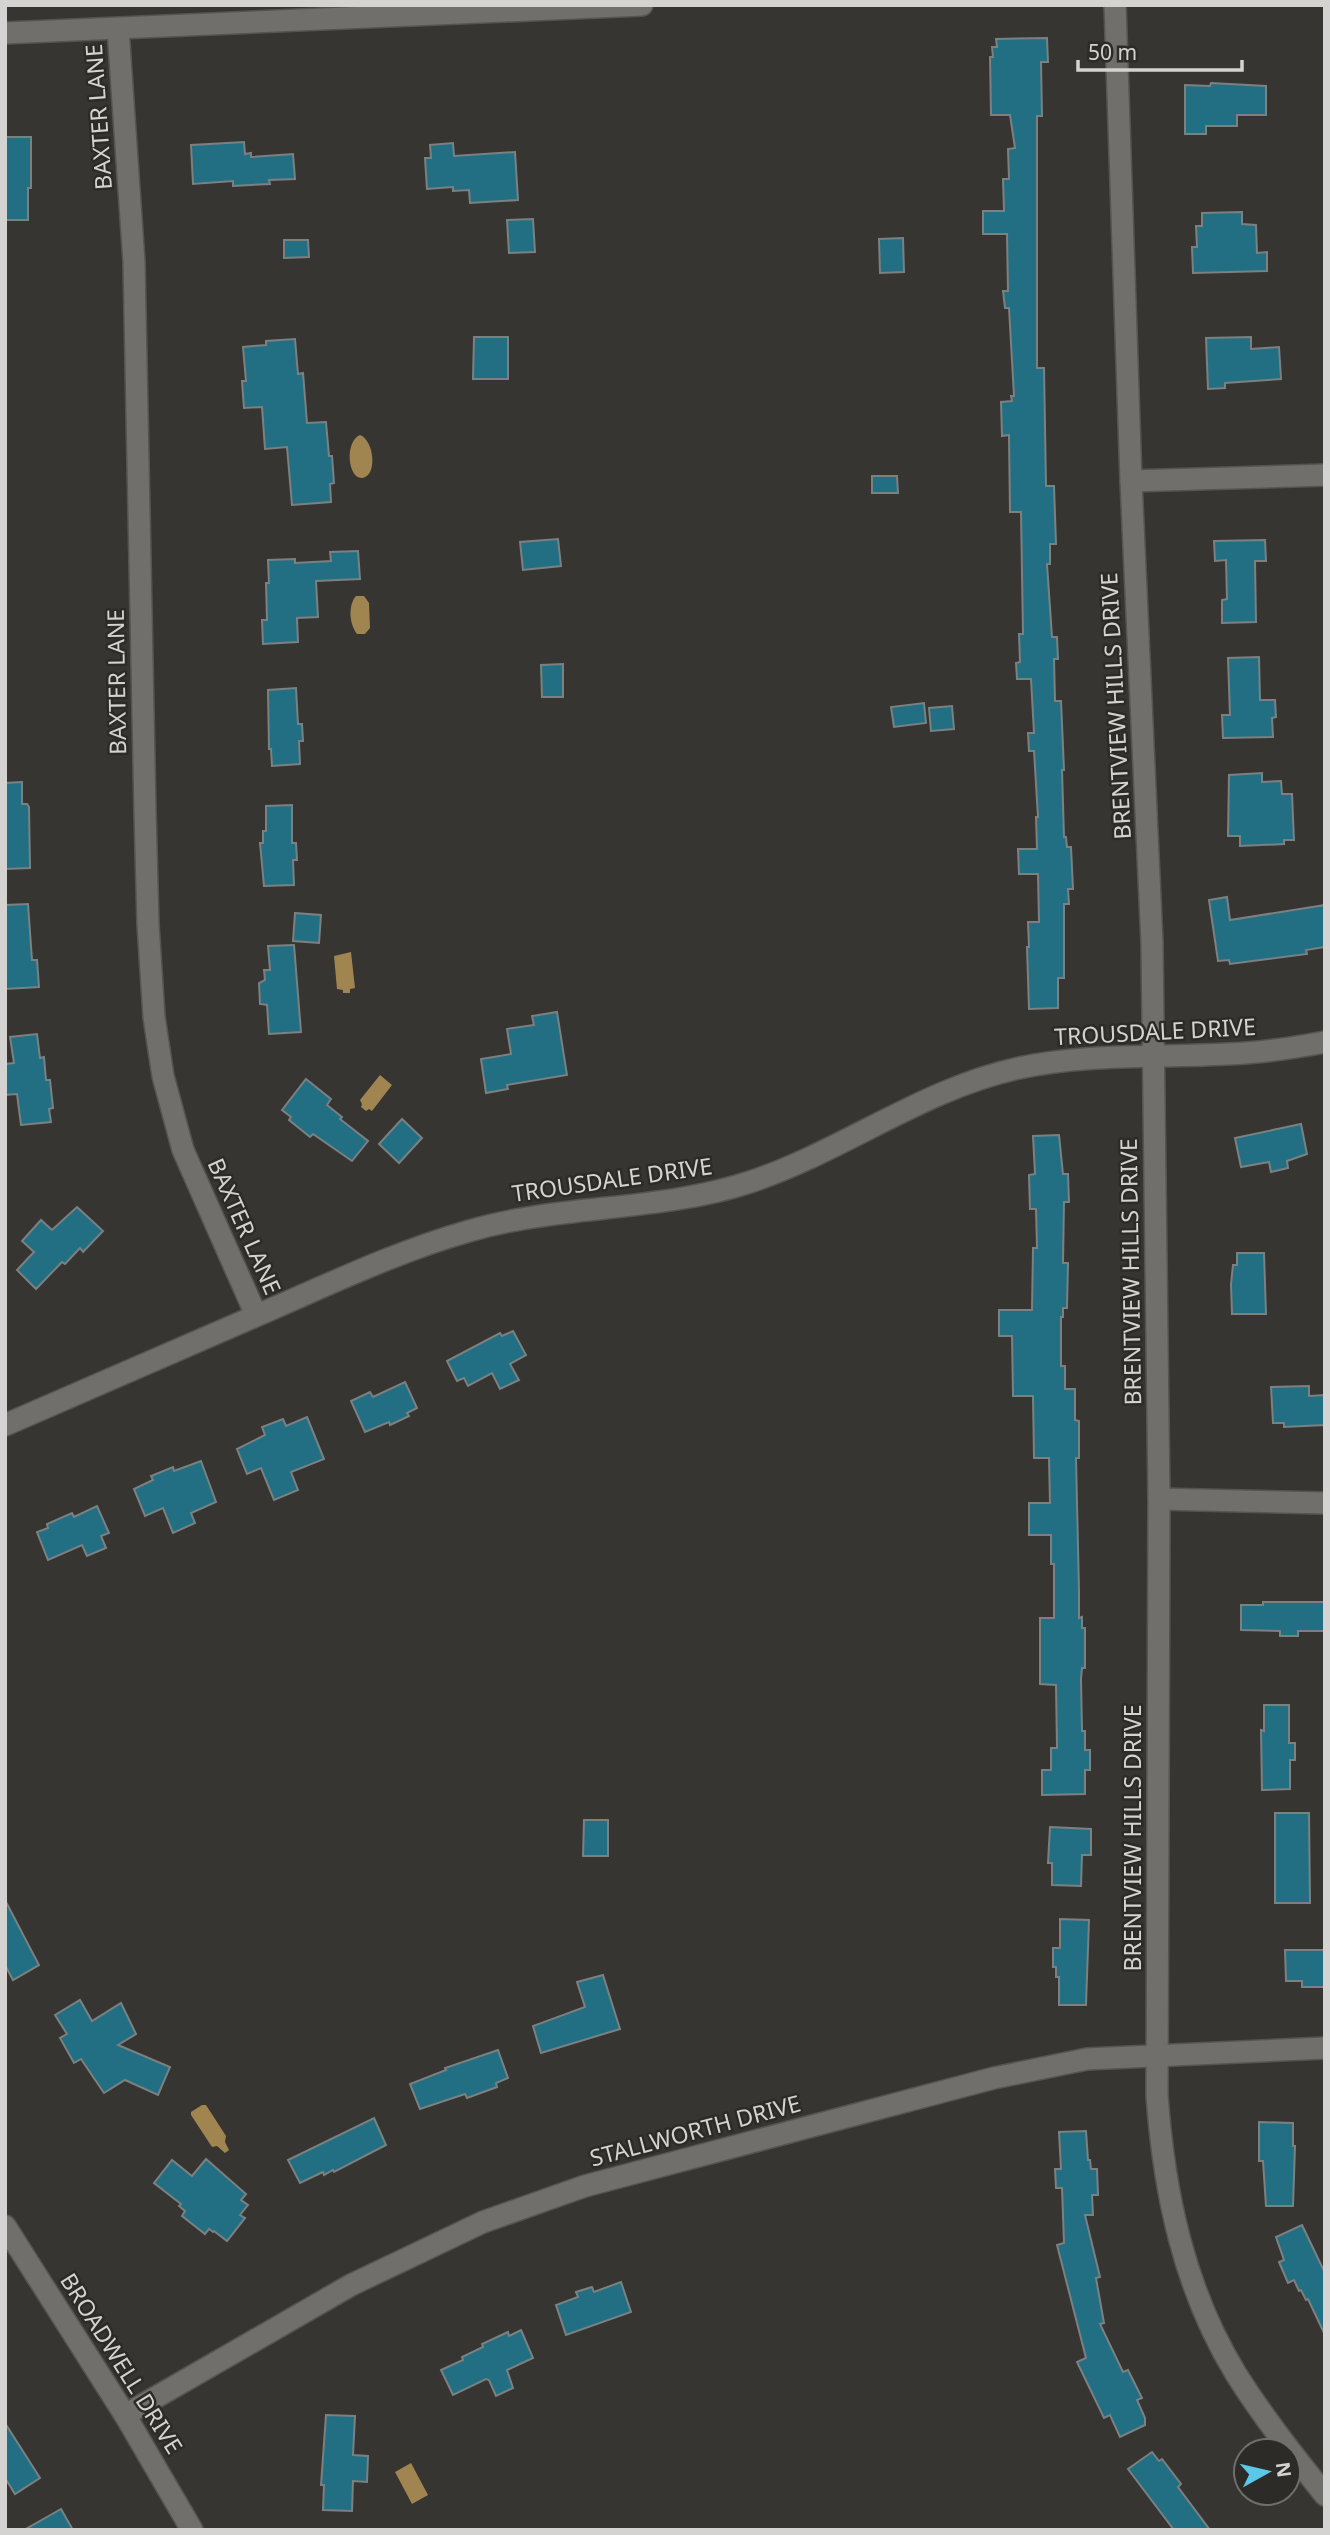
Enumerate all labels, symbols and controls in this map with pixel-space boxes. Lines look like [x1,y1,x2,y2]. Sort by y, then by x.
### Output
scale bar [1078,28,1242,72]
text: 50 m [1088,38,1137,66]
street label: BAXTER LANE [77,43,119,191]
street label: BRENTVIEW HILLS DRIVE [1092,572,1138,840]
street label: BAXTER LANE [99,609,133,755]
street label: TROUSDALE DRIVE [1053,1010,1257,1052]
street label: BRENTVIEW HILLS DRIVE [1112,1138,1148,1406]
street label: TROUSDALE DRIVE [510,1149,714,1209]
street label: BAXTER LANE [201,1153,289,1299]
street label: BRENTVIEW HILLS DRIVE [1116,1704,1148,1972]
street label: STALLWORTH DRIVE [586,2086,804,2174]
street label: BROADWELL DRIVE [53,2266,191,2460]
north arrow [1232,2437,1302,2507]
text: N [1270,2460,1298,2479]

